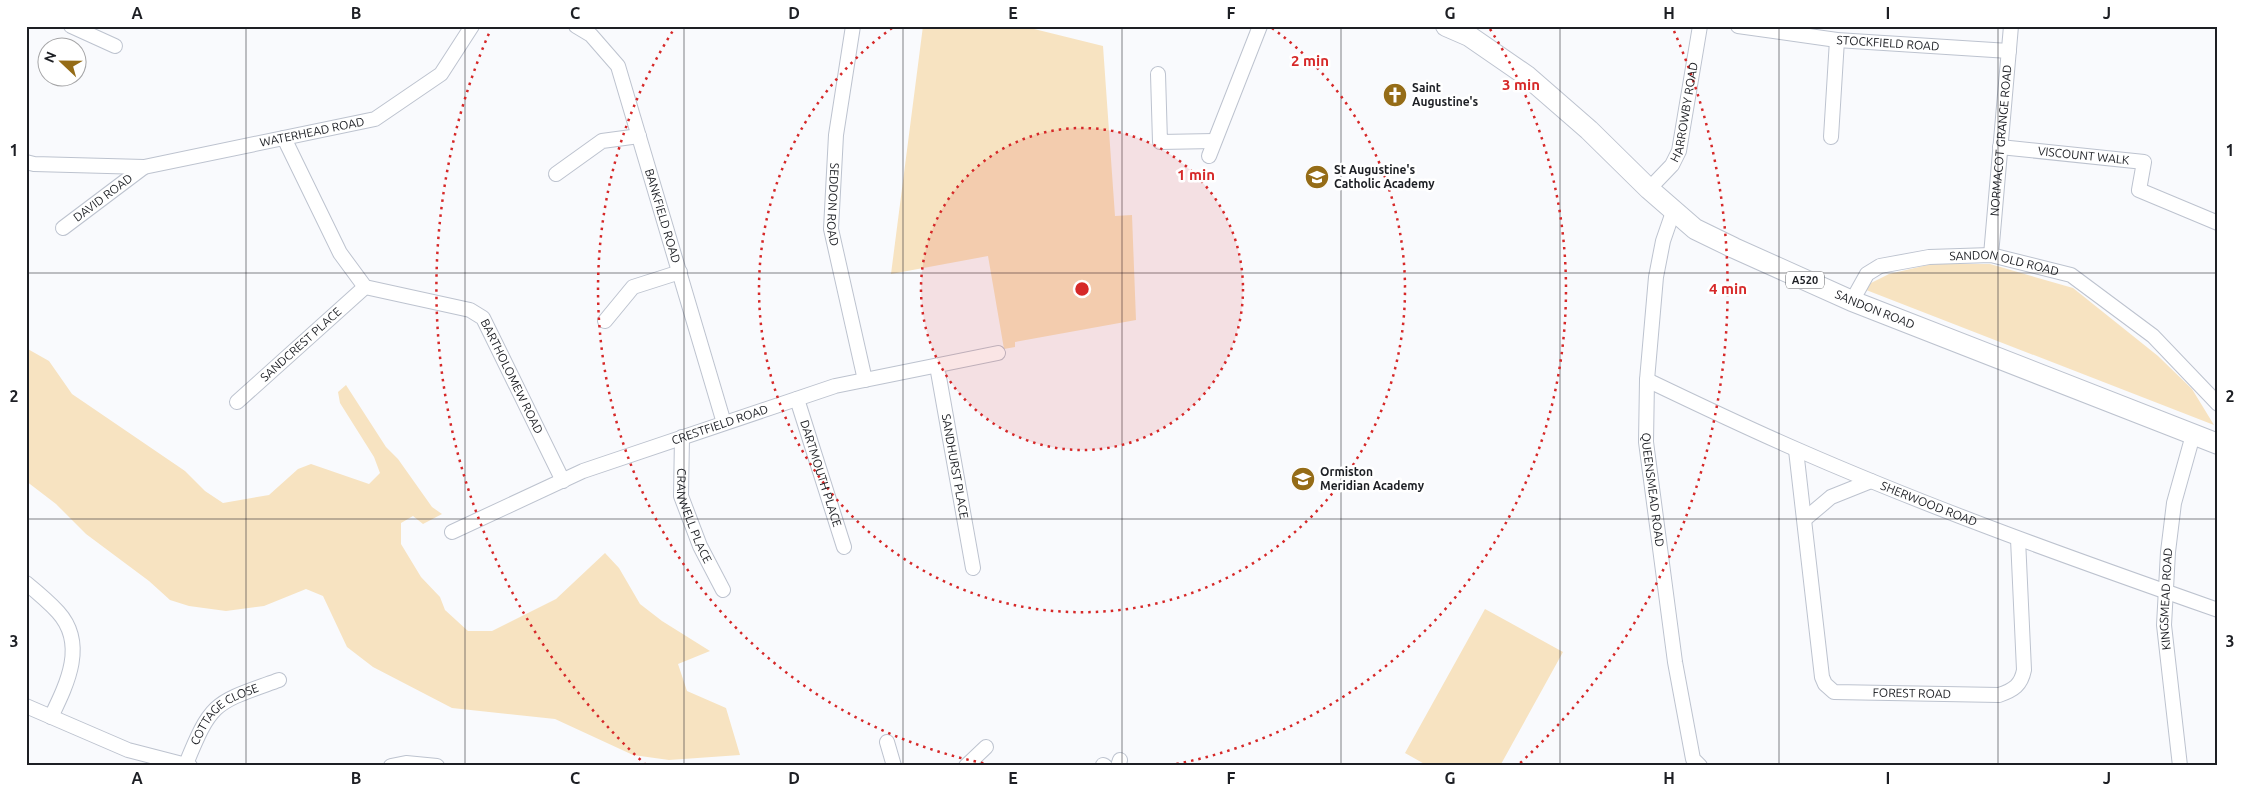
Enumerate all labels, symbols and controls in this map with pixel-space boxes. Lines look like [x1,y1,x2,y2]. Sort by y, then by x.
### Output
text: A [131,4,143,22]
text: B [351,4,361,22]
text: C [570,4,580,22]
text: D [788,4,800,22]
text: E [1008,4,1018,22]
text: F [1227,4,1236,22]
text: G [1444,4,1456,22]
text: H [1663,4,1675,22]
text: I [1886,4,1890,22]
text: J [2103,4,2111,22]
street label: STOCKFIELD ROAD [1836,33,1940,53]
north arrow [38,38,88,88]
text: N [41,49,59,65]
text: 2 min [1291,52,1329,69]
street label: HARROWBY ROAD [1667,61,1700,164]
street label: NORMACOT GRANGE ROAD [1987,64,2014,217]
text: 3 min [1502,76,1540,93]
place label: Saint Augustine's [1412,81,1479,108]
church icon: Saint Augustine's [1382,82,1408,108]
street label: WATERHEAD ROAD [259,114,365,149]
text: 1 [9,141,19,159]
text: 1 [2225,141,2235,159]
street label: VISCOUNT WALK [2037,144,2131,167]
street label: SEDDON ROAD [825,163,842,247]
place label: St Augustine's Catholic Academy [1334,163,1435,190]
school or university icon: St Augustine's Catholic Academy [1304,164,1330,190]
text: 1 min [1177,166,1215,183]
street label: BANKFIELD ROAD [643,167,683,264]
street label: DAVID ROAD [71,171,135,224]
street label: SANDON OLD ROAD [1949,248,2060,278]
road number: A520 [1786,272,1824,288]
centre of rings [1073,280,1091,298]
text: 4 min [1709,280,1747,297]
street label: SANDON ROAD [1833,287,1917,331]
street label: SANDCREST PLACE [258,304,344,384]
street label: BARTHOLOMEW ROAD [478,317,546,436]
text: 2 [9,387,19,405]
text: 2 [2225,387,2235,405]
street label: CRESTFIELD ROAD [670,402,770,447]
street label: SANDHURST PLACE [940,413,971,520]
street label: DARTMOUTH PLACE [798,418,844,529]
street label: QUEENSMEAD ROAD [1640,433,1667,548]
place label: Ormiston Meridian Academy [1320,465,1425,492]
school or university icon: Ormiston Meridian Academy [1290,466,1316,492]
street label: CRANWELL PLACE [675,468,715,565]
street label: SHERWOOD ROAD [1879,479,1979,528]
street label: KINGSMEAD ROAD [2157,547,2174,651]
text: 3 [9,632,19,650]
text: 3 [2225,632,2235,650]
street label: COTTAGE CLOSE [188,681,260,747]
street label: FOREST ROAD [1872,686,1951,700]
text: A [131,769,143,787]
text: B [351,769,361,787]
text: C [570,769,580,787]
text: D [788,769,800,787]
text: E [1008,769,1018,787]
text: F [1227,769,1236,787]
text: G [1444,769,1456,787]
text: H [1663,769,1675,787]
text: I [1886,769,1890,787]
text: J [2103,769,2111,787]

